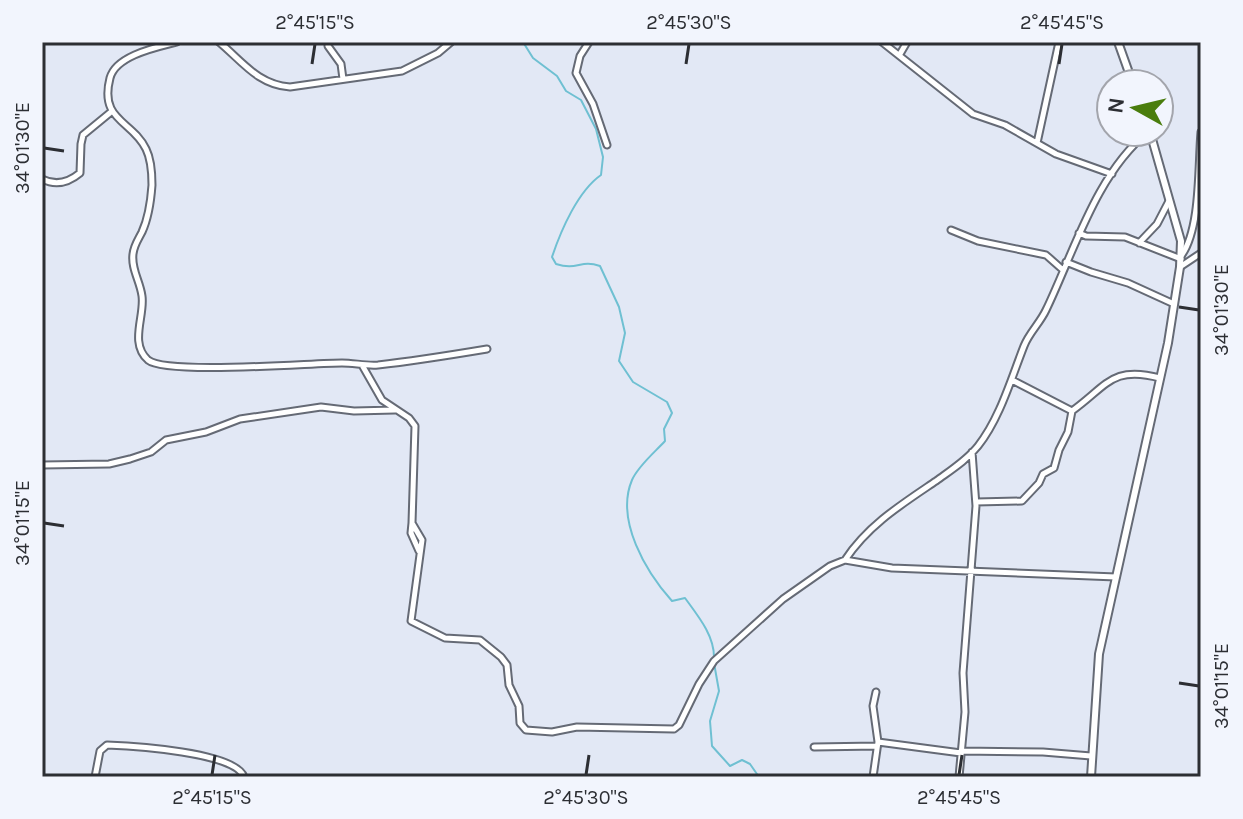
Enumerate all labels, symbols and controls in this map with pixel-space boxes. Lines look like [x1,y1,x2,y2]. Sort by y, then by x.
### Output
text: 2°45'15"S [275,11,355,34]
text: 2°45'30"S [646,11,732,34]
text: 2°45'45"S [1020,11,1104,34]
north arrow [1095,68,1175,148]
text: N [1102,96,1130,115]
text: 34°01'30"E [11,102,34,194]
text: 34°01'30"E [1210,264,1233,356]
text: 34°01'15"E [11,480,34,566]
text: 34°01'15"E [1210,643,1233,729]
text: 2°45'15"S [172,786,252,809]
text: 2°45'30"S [543,786,629,809]
text: 2°45'45"S [917,786,1001,809]

